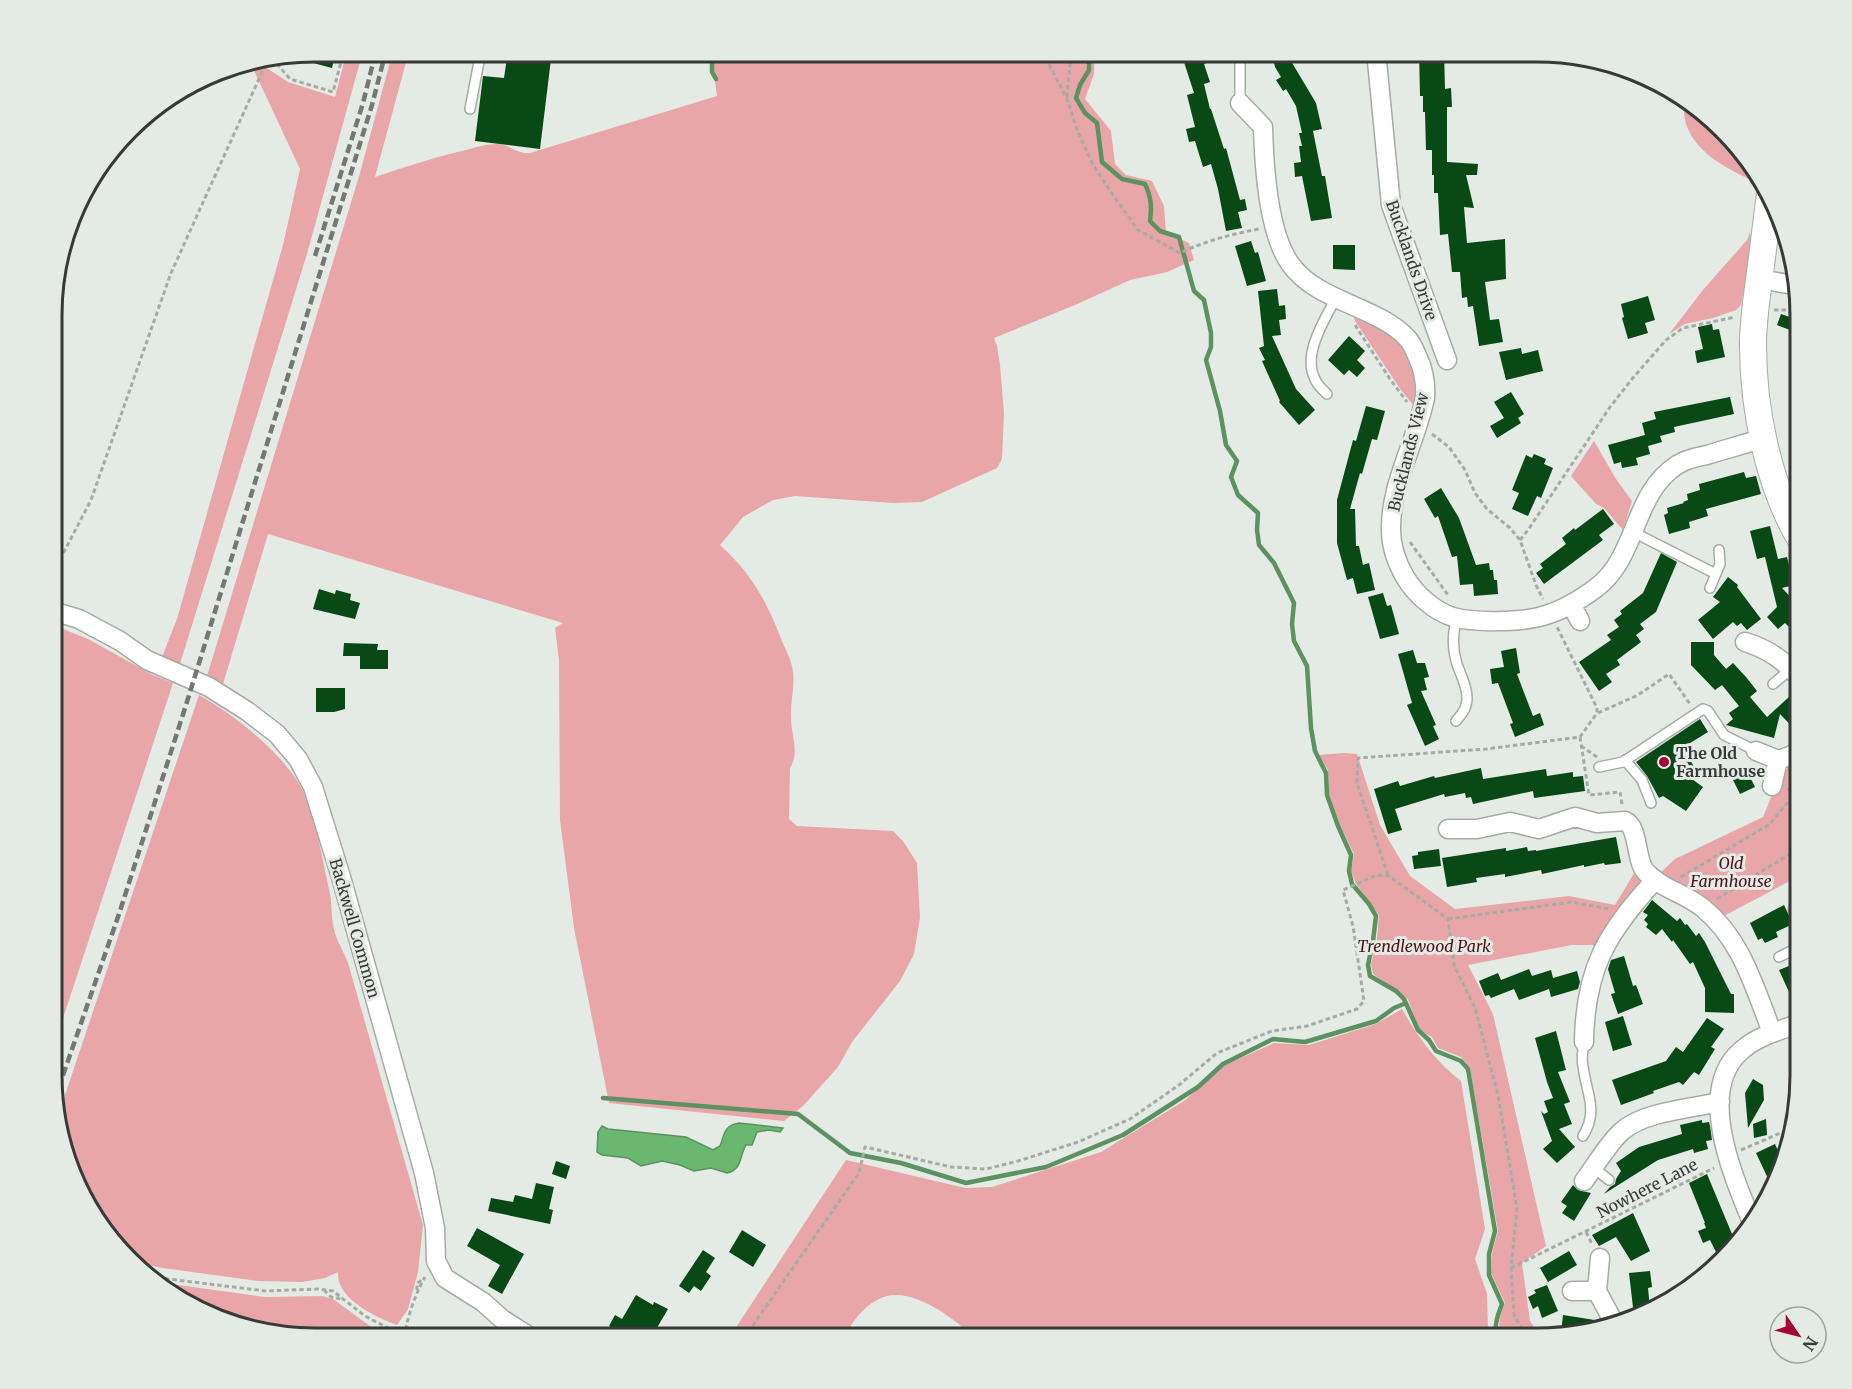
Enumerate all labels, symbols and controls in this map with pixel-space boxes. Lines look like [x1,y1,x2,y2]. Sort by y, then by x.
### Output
street label: Bucklands Drive [1382,197,1442,323]
street label: Bucklands View [1384,390,1433,514]
place label: The Old Farmhouse [1676,743,1765,781]
marker: The Old Farmhouse [1657,755,1671,769]
park label: Old Farmhouse [1689,853,1772,891]
street label: Backwell Common [325,856,385,1001]
park label: Trendlewood Park [1357,936,1491,956]
street label: Nowhere Lane [1593,1154,1701,1222]
north arrow [1768,1305,1828,1365]
text: N [1798,1333,1822,1355]

